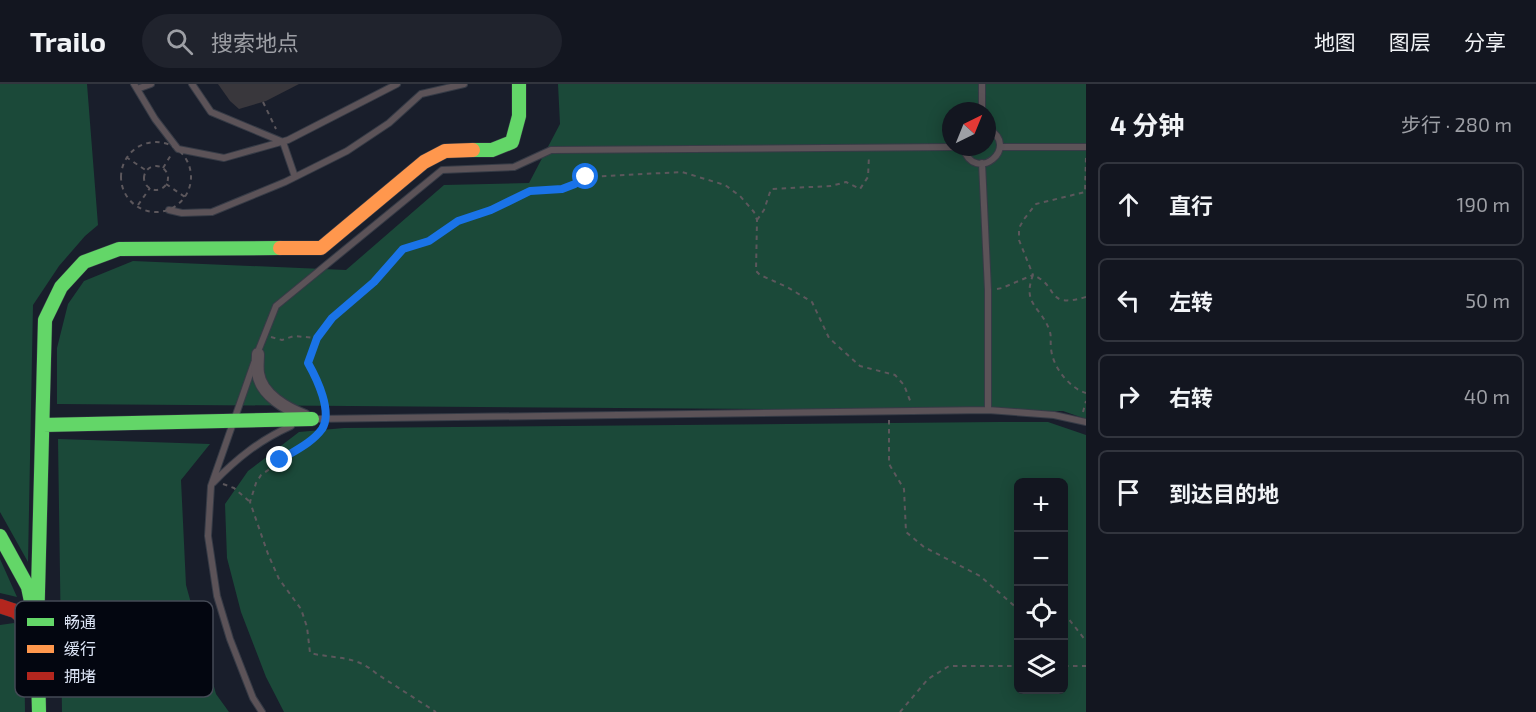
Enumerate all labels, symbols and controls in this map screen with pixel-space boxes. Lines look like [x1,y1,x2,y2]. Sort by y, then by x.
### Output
search box [142,14,562,68]
text: Trailo [30,24,106,58]
icon: search [163,25,196,58]
text: 搜索地点 [211,29,299,55]
text: 地图 [1314,29,1356,54]
text: 图层 [1389,29,1431,54]
text: 分享 [1464,29,1506,54]
north arrow [942,102,996,156]
text: 4 分钟 [1110,109,1184,140]
text: 步行 · 280 m [1401,112,1512,136]
route start [572,163,598,189]
icon: ahead [1112,188,1145,221]
text: 直行 [1169,192,1213,218]
text: 190 m [1457,192,1510,216]
icon: left [1112,284,1145,317]
text: 左转 [1169,288,1213,314]
text: 50 m [1465,288,1510,312]
icon: right [1112,380,1145,413]
text: 右转 [1169,384,1213,410]
text: 40 m [1464,384,1510,408]
route end [266,446,292,472]
icon: arrive [1112,476,1145,509]
map controls [1014,478,1068,694]
button: + [1014,478,1068,532]
text: 到达目的地 [1169,480,1279,506]
button: − [1014,532,1068,586]
button: locate [1014,586,1068,640]
legend [15,601,213,697]
text: 畅通 [64,612,96,631]
text: 缓行 [64,639,96,658]
button: layers [1014,640,1068,694]
text: 拥堵 [64,666,96,685]

